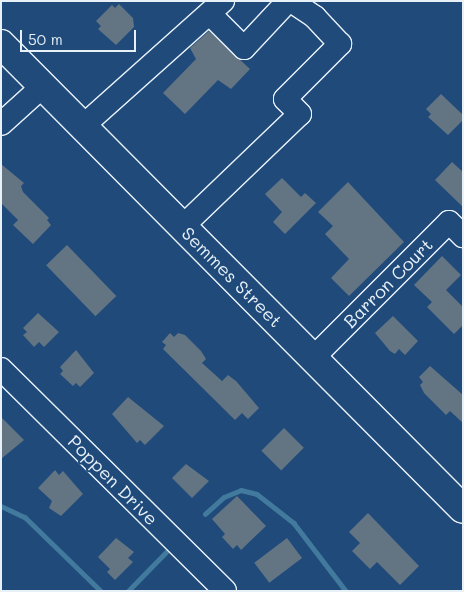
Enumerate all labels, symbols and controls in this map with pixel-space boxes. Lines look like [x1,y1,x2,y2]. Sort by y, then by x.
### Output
scale bar [22,20,139,52]
text: 50 m [28,29,63,49]
street label: Semmes Street [177,222,287,332]
street label: Barron Court [339,234,437,332]
street label: Poppen Drive [64,431,162,529]

